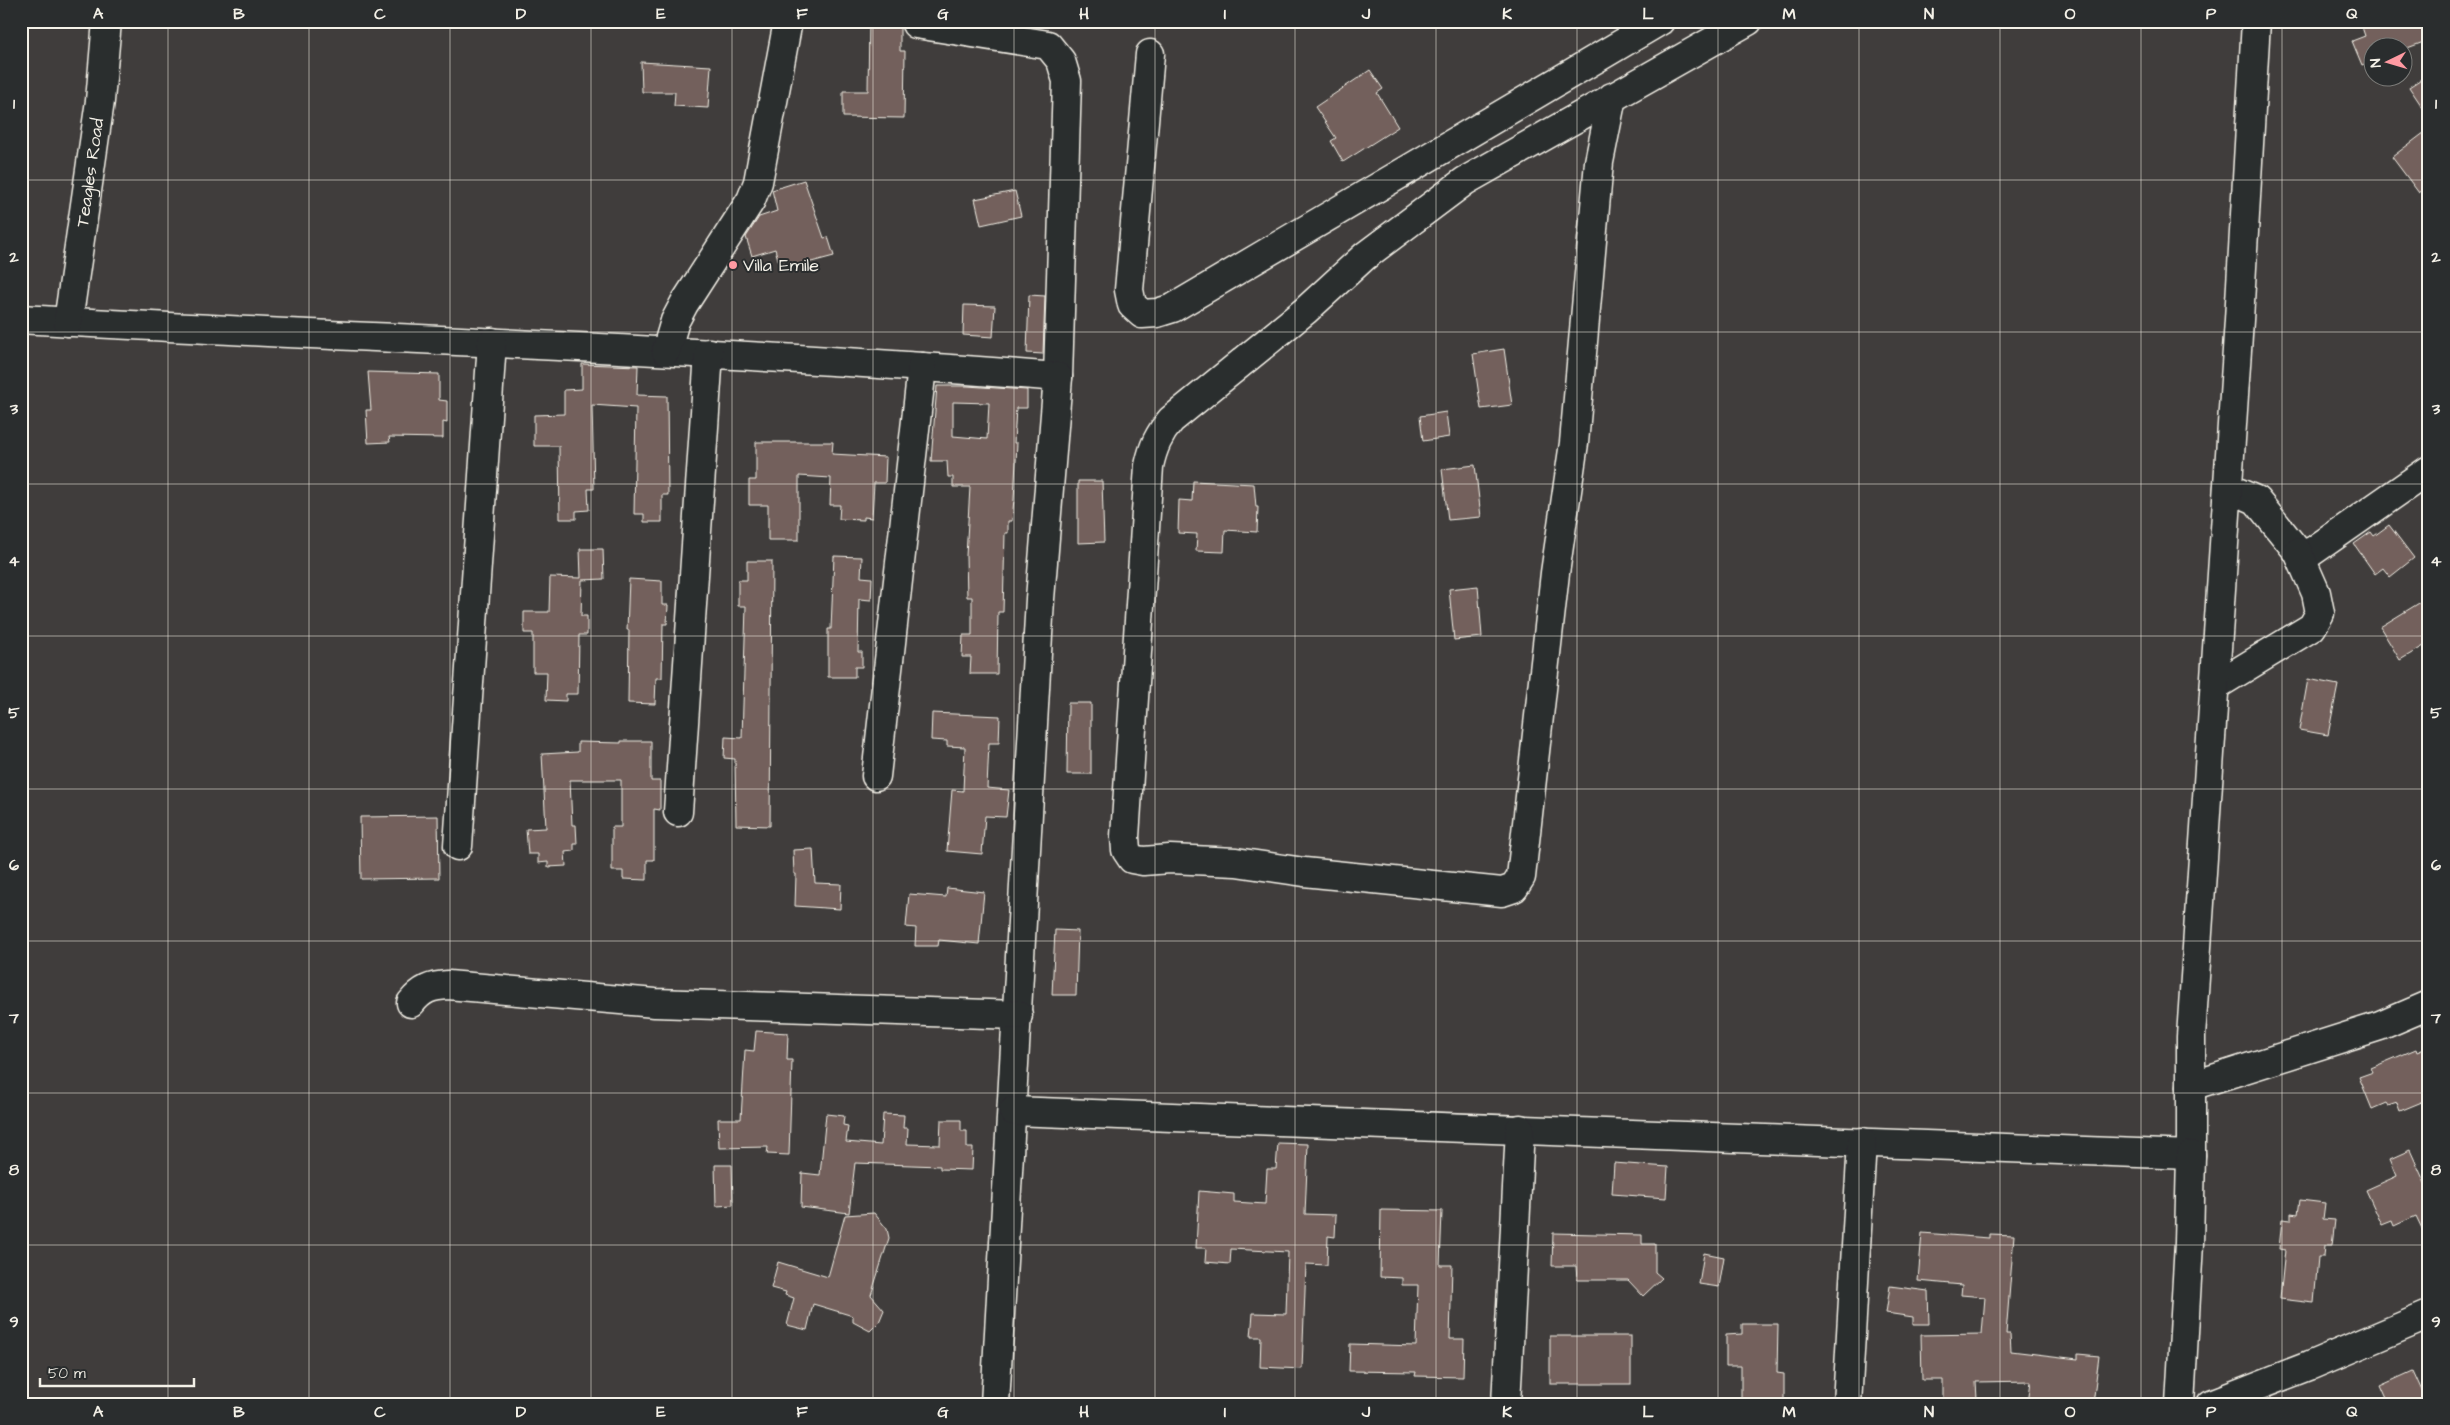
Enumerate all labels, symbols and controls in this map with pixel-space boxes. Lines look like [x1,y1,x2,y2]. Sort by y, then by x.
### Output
text: A [93,3,104,25]
text: B [233,3,245,25]
text: C [374,3,386,25]
text: D [516,3,527,25]
text: E [656,3,666,25]
text: F [796,3,808,25]
text: G [937,3,949,25]
text: H [1079,3,1089,25]
text: I [1224,3,1226,25]
text: J [1361,3,1371,25]
text: K [1502,3,1512,25]
text: L [1642,3,1654,25]
text: M [1782,3,1796,25]
text: N [1924,3,1934,25]
text: O [2065,3,2076,25]
text: P [2206,3,2217,25]
text: Q [2346,3,2358,25]
north arrow [2362,38,2412,88]
text: N [2366,58,2386,68]
text: 1 [13,93,16,115]
text: 1 [2435,93,2438,115]
street label: Teagles Road [69,117,110,229]
text: 2 [8,246,19,268]
text: 2 [2430,246,2441,268]
place label: Villa Emile [743,253,819,278]
marker: Villa Emile [727,259,739,271]
text: 3 [9,398,19,420]
text: 3 [2431,398,2441,420]
text: 4 [9,550,20,572]
text: 4 [2431,550,2442,572]
text: 5 [8,702,20,724]
text: 5 [2430,702,2442,724]
text: 6 [9,854,19,876]
text: 6 [2431,854,2441,876]
text: 7 [8,1007,19,1029]
text: 7 [2430,1007,2441,1029]
text: 8 [9,1159,20,1181]
text: 8 [2431,1159,2442,1181]
text: 9 [9,1311,19,1333]
text: 9 [2431,1311,2441,1333]
scale bar [40,1355,194,1387]
text: 50 m [48,1363,86,1384]
text: A [93,1401,104,1423]
text: B [233,1401,245,1423]
text: C [374,1401,386,1423]
text: D [516,1401,527,1423]
text: E [656,1401,666,1423]
text: F [796,1401,808,1423]
text: G [937,1401,949,1423]
text: H [1079,1401,1089,1423]
text: I [1224,1401,1226,1423]
text: J [1361,1401,1371,1423]
text: K [1502,1401,1512,1423]
text: L [1642,1401,1654,1423]
text: M [1782,1401,1796,1423]
text: N [1924,1401,1934,1423]
text: O [2065,1401,2076,1423]
text: P [2206,1401,2217,1423]
text: Q [2346,1401,2358,1423]

